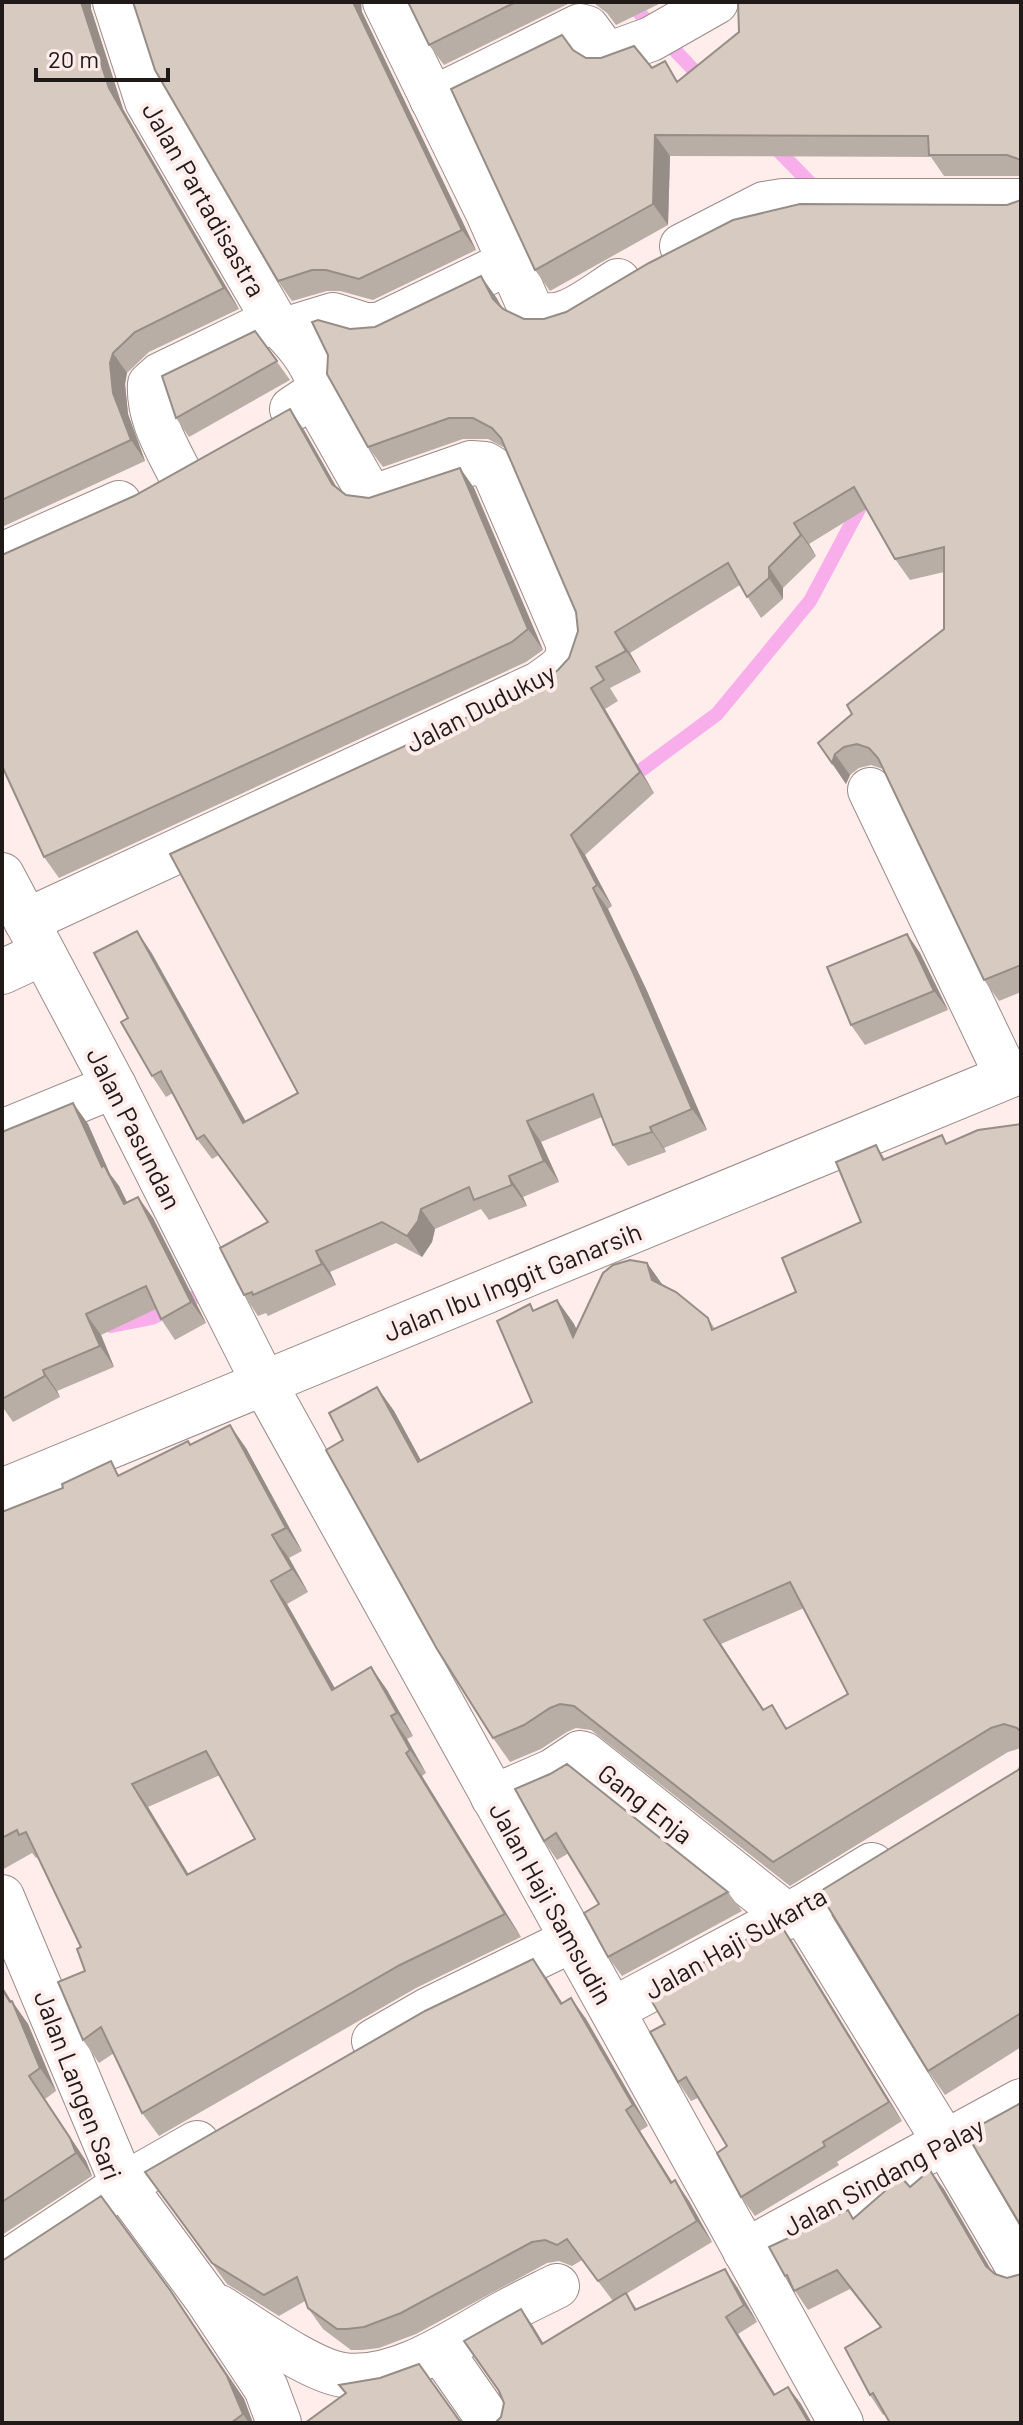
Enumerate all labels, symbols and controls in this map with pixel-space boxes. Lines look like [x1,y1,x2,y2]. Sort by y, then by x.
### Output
scale bar [36,32,168,82]
text: 20 m [48,44,99,73]
street label: Jalan Partadisastra [137,96,273,302]
street label: Jalan Dudukuy [400,656,560,758]
street label: Jalan Pasundan [81,1042,189,1214]
street label: Jalan Ibu Inggit Ganarsih [378,1215,646,1347]
street label: Gang Enja [592,1756,700,1850]
street label: Jalan Haji Samsudin [484,1796,620,2010]
street label: Jalan Haji Sukarta [639,1879,831,2005]
street label: Jalan Langen Sari [29,1986,129,2184]
street label: Jalan Sindang Palay [777,2110,989,2242]

